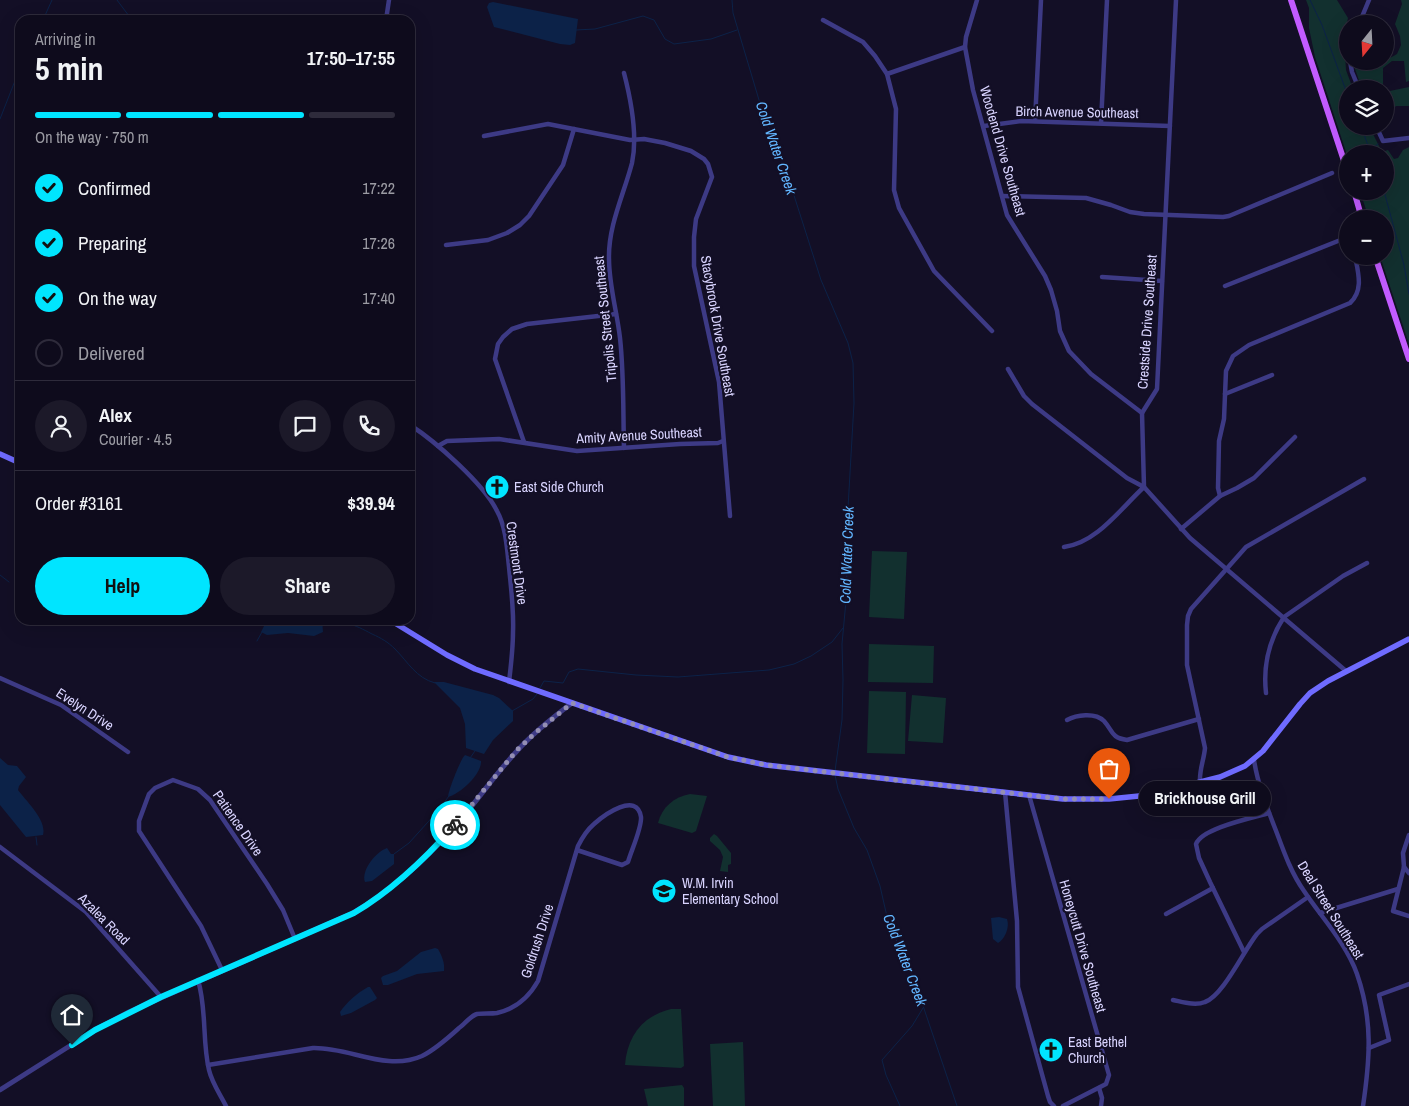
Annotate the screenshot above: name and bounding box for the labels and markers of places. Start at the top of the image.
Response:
church icon: East Side Church [484,474,510,500]
place label: East Side Church [514,478,604,496]
pin [1088,748,1130,799]
callout: Brickhouse Grill [1139,782,1272,816]
place label: W.M. Irvin Elementary School [682,874,778,908]
school or university icon: W.M. Irvin Elementary School [651,878,677,904]
pin [51,994,93,1045]
place label: East Bethel Church [1068,1033,1127,1067]
church icon: East Bethel Church [1038,1037,1064,1063]

